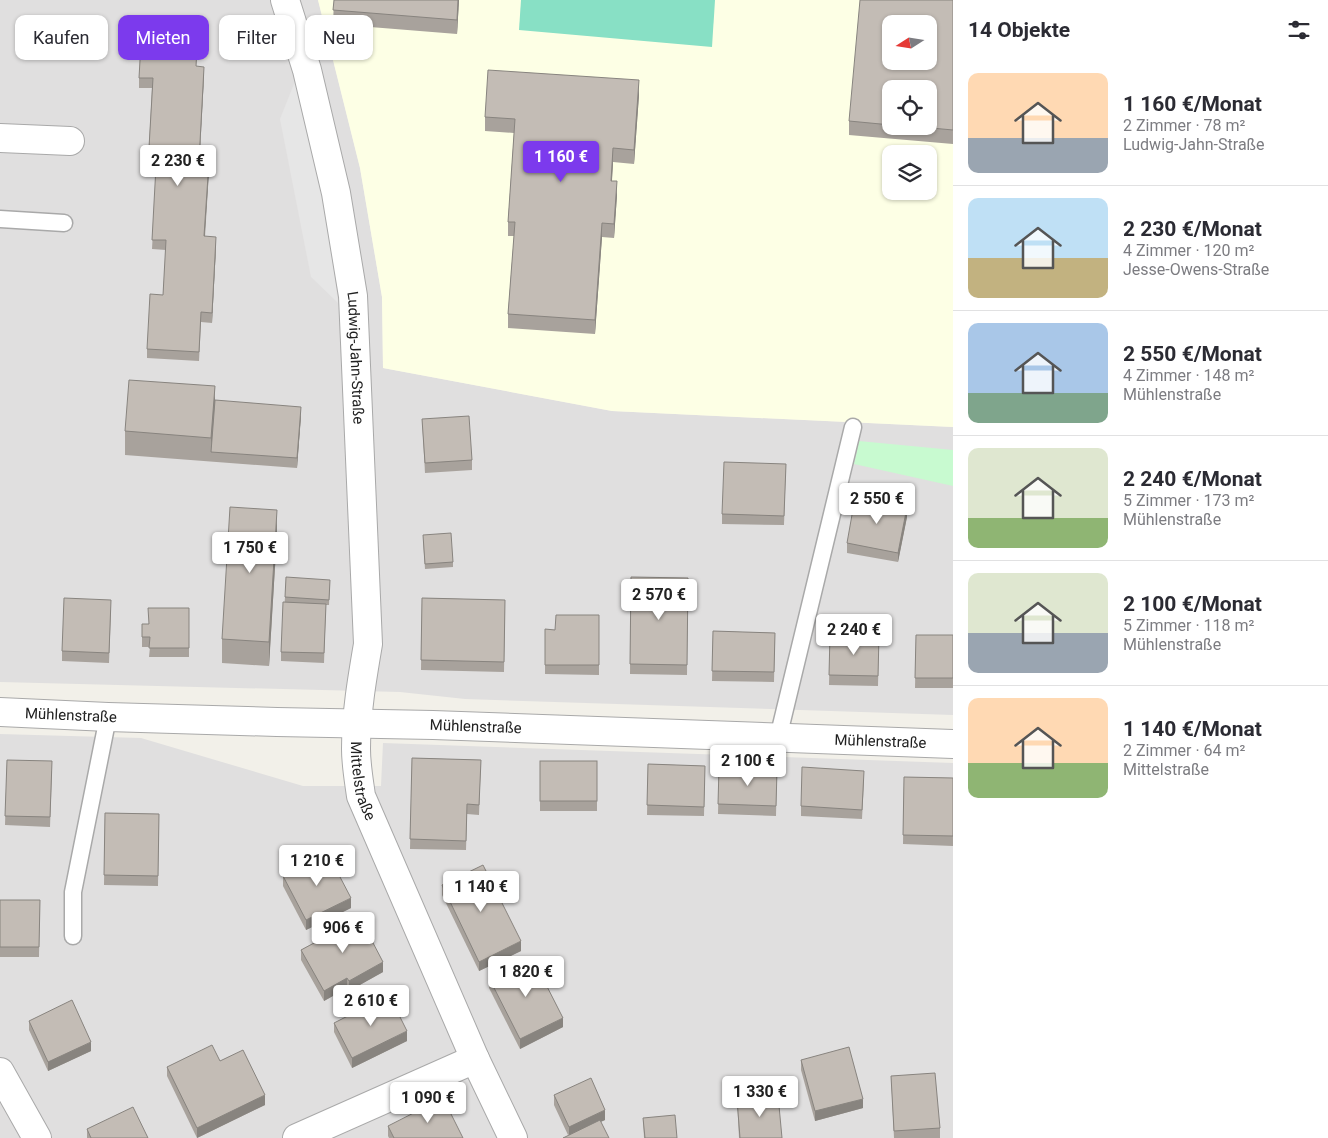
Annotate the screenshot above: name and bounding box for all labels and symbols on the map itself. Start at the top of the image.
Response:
north arrow [882,15,938,70]
pin: 1 160 € [515,140,607,183]
pin: 2 230 € [132,144,224,187]
street label: Ludwig-Jahn-Straße [343,290,368,425]
pin: 2 550 € [831,482,923,525]
pin: 1 750 € [204,532,296,574]
pin: 2 570 € [613,578,705,621]
pin: 2 240 € [808,614,900,656]
street label: Mühlenstraße [25,704,117,726]
street label: Mühlenstraße [429,716,522,737]
street label: Mühlenstraße [834,731,927,752]
street label: Mittelstraße [347,741,380,823]
pin: 2 100 € [702,744,794,787]
pin: 1 210 € [271,844,363,887]
pin: 1 140 € [435,870,527,913]
pin: 906 € [308,912,378,954]
pin: 1 820 € [480,956,572,998]
pin: 2 610 € [325,984,417,1027]
pin: 1 330 € [714,1076,806,1118]
pin: 1 090 € [382,1082,474,1124]

